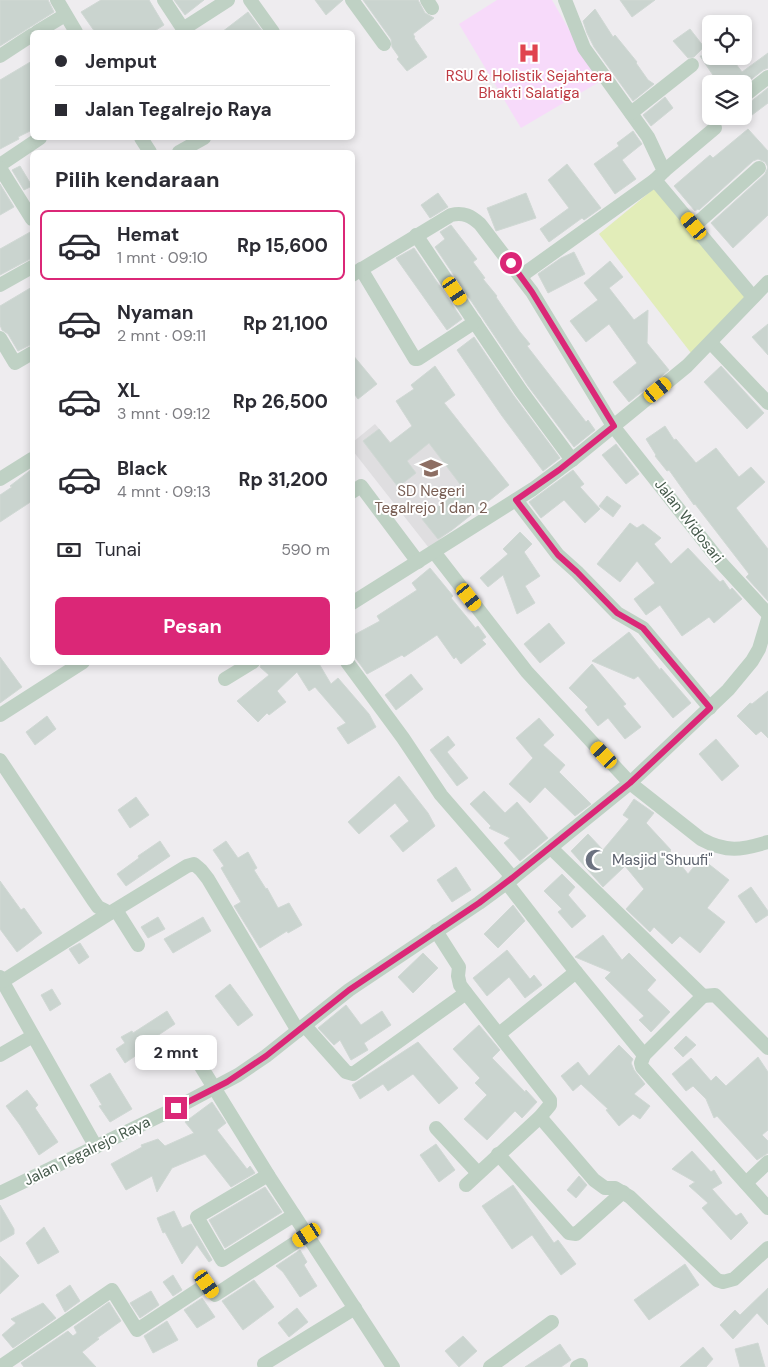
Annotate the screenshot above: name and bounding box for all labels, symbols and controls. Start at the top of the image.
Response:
map controls [702,15,752,125]
button: locate [702,15,752,65]
hospital icon: RSU & Holistik Sejahtera Bhakti Salatiga [516,40,542,66]
text: Jemput [85,49,157,74]
place label: RSU & Holistik Sejahtera Bhakti Salatiga [446,66,612,103]
button: layers [702,75,752,125]
text: Jalan Tegalrejo Raya [85,97,272,122]
text: Pilih kendaraan [55,165,219,194]
car [678,210,709,242]
text: Hemat [117,222,179,247]
icon: car [57,223,102,268]
text: Rp 15,600 [237,233,328,258]
text: 1 mnt · 09:10 [117,247,208,268]
route start [500,252,522,274]
car [440,274,469,308]
text: Nyaman [117,300,193,325]
icon: car [57,301,102,346]
text: Rp 21,100 [243,311,328,336]
text: 2 mnt · 09:11 [117,325,206,346]
car [641,375,674,405]
text: XL [117,378,140,403]
icon: car [57,379,102,424]
text: Rp 26,500 [233,389,328,414]
text: 3 mnt · 09:12 [117,403,211,424]
school or university icon: SD Negeri Tegalrejo 1 dan 2 [418,455,444,481]
text: Black [117,456,168,481]
icon: car [57,457,102,502]
text: Rp 31,200 [239,467,328,492]
street label: Jalan Widosari [650,475,728,567]
text: 4 mnt · 09:13 [117,481,211,502]
place label: SD Negeri Tegalrejo 1 dan 2 [374,481,488,518]
icon: cash [55,536,83,564]
text: Tunai [95,537,141,562]
text: 590 m [281,539,330,560]
car [453,581,484,613]
button: Pesan [55,597,330,655]
car [588,739,619,771]
mosque icon: Masjid "Shuufi" [583,847,609,873]
place label: Masjid "Shuufi" [612,850,713,870]
callout: 2 mnt [135,1036,217,1070]
text: 2 mnt [154,1042,198,1063]
route end [165,1097,187,1119]
street label: Jalan Tegalrejo Raya [21,1112,153,1190]
car [290,1221,323,1249]
car [192,1267,221,1301]

